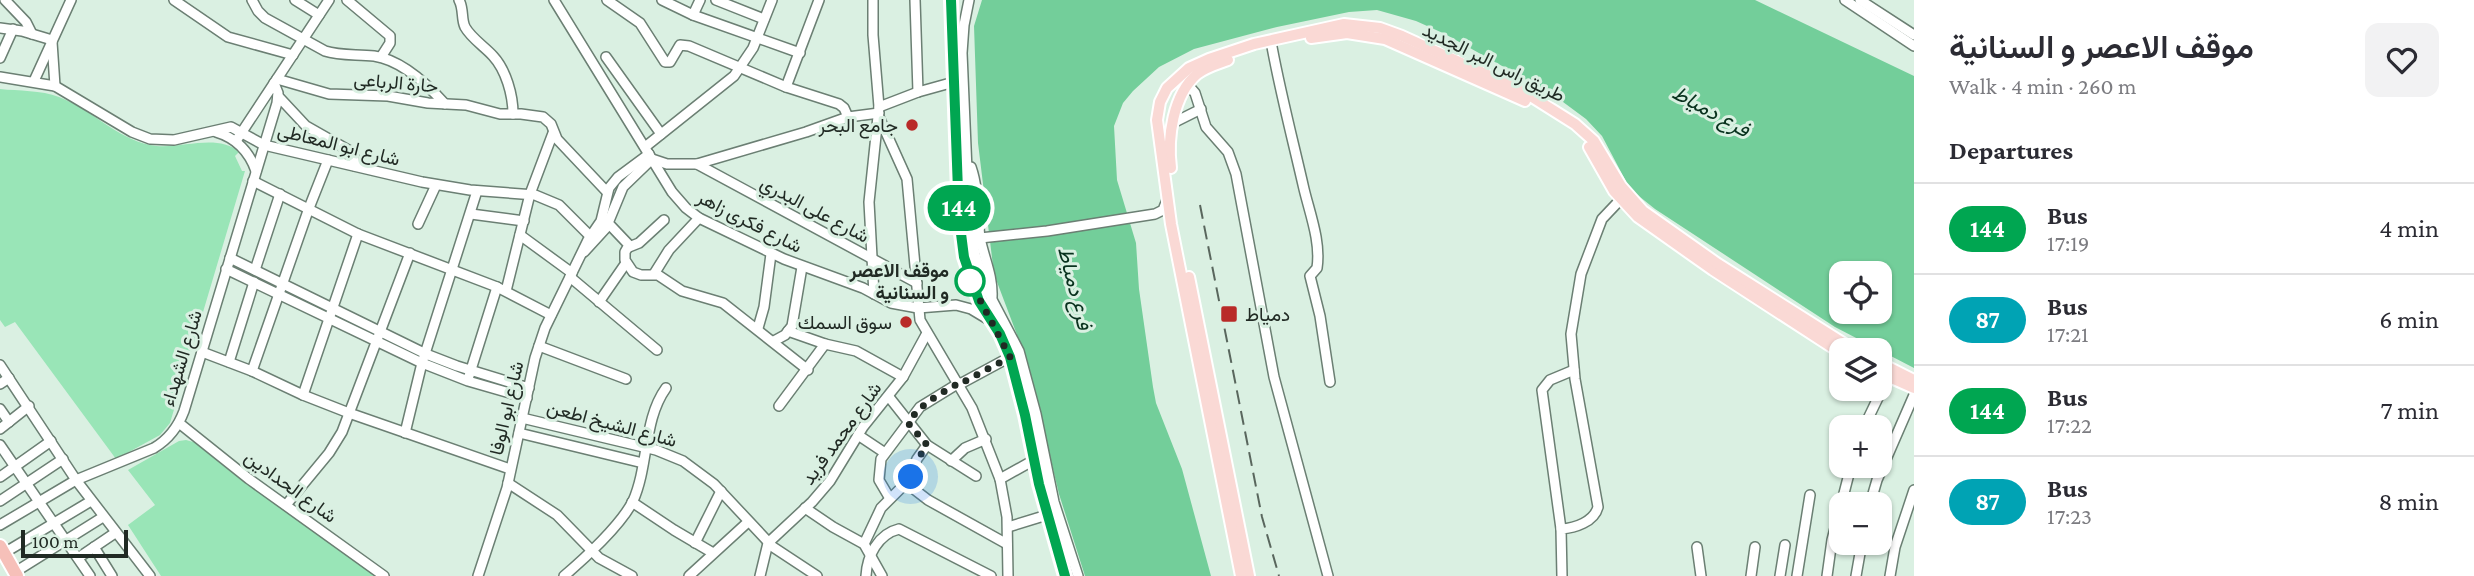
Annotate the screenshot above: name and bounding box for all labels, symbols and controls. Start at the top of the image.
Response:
street label: طريق راس البر الجديد [1419,19,1568,107]
button: heart [2365,23,2439,97]
text: موقف الاعصر و السنانية [1949,28,2254,65]
street label: حارة الرباعى [353,68,439,98]
text: Walk · 4 min · 260 m [1949,73,2136,99]
water label: فرع دمياط [1667,80,1755,145]
place label: جامع البحر [817,115,898,139]
marker: جامع البحر [904,117,920,133]
street label: شارع ابو المعاطى [275,119,402,172]
text: Departures [1949,136,2073,165]
street label: شارع على البدري [754,172,873,251]
line badge: 144 [919,185,999,231]
street label: شارع فكرى زاهر [692,186,806,259]
text: 144 [942,194,976,221]
text: Bus [2047,201,2088,230]
text: 4 min [2379,214,2439,243]
text: 144 [1970,215,2005,242]
text: 17:19 [2047,230,2089,256]
water label: فرع دمياط [1050,244,1097,334]
place label: موقف الاعصر و السنانية [849,260,949,305]
map controls [1829,261,1892,555]
button: locate [1829,261,1892,324]
marker: موقف الاعصر و السنانية [955,266,985,296]
text: Bus [2047,292,2088,321]
marker: دمياط [1219,304,1239,324]
place label: دمياط [1245,304,1290,326]
text: 6 min [2379,305,2439,334]
text: 87 [1975,306,2000,333]
street label: شارع الشهداء [157,308,208,409]
place label: سوق السمك [798,312,892,334]
marker: سوق السمك [898,314,914,330]
text: 17:21 [2047,321,2089,347]
button: layers [1829,338,1892,401]
street label: شارع ابو الوفا [485,359,529,458]
street label: شارع محمد فريد [797,378,887,490]
text: Bus [2047,383,2088,412]
street label: شارع الشيخ اطعن [544,396,679,454]
text: 7 min [2380,396,2439,425]
text: 144 [1970,397,2005,424]
text: 17:22 [2047,412,2092,438]
button: + [1829,415,1892,478]
street label: شارع الحدادين [239,446,341,528]
your location [893,459,928,494]
text: Bus [2047,474,2088,503]
text: 8 min [2378,487,2439,516]
text: 87 [1975,488,2000,515]
button: − [1829,492,1892,555]
text: 17:23 [2047,503,2092,529]
scale bar [21,527,128,559]
text: 100 m [32,531,79,552]

